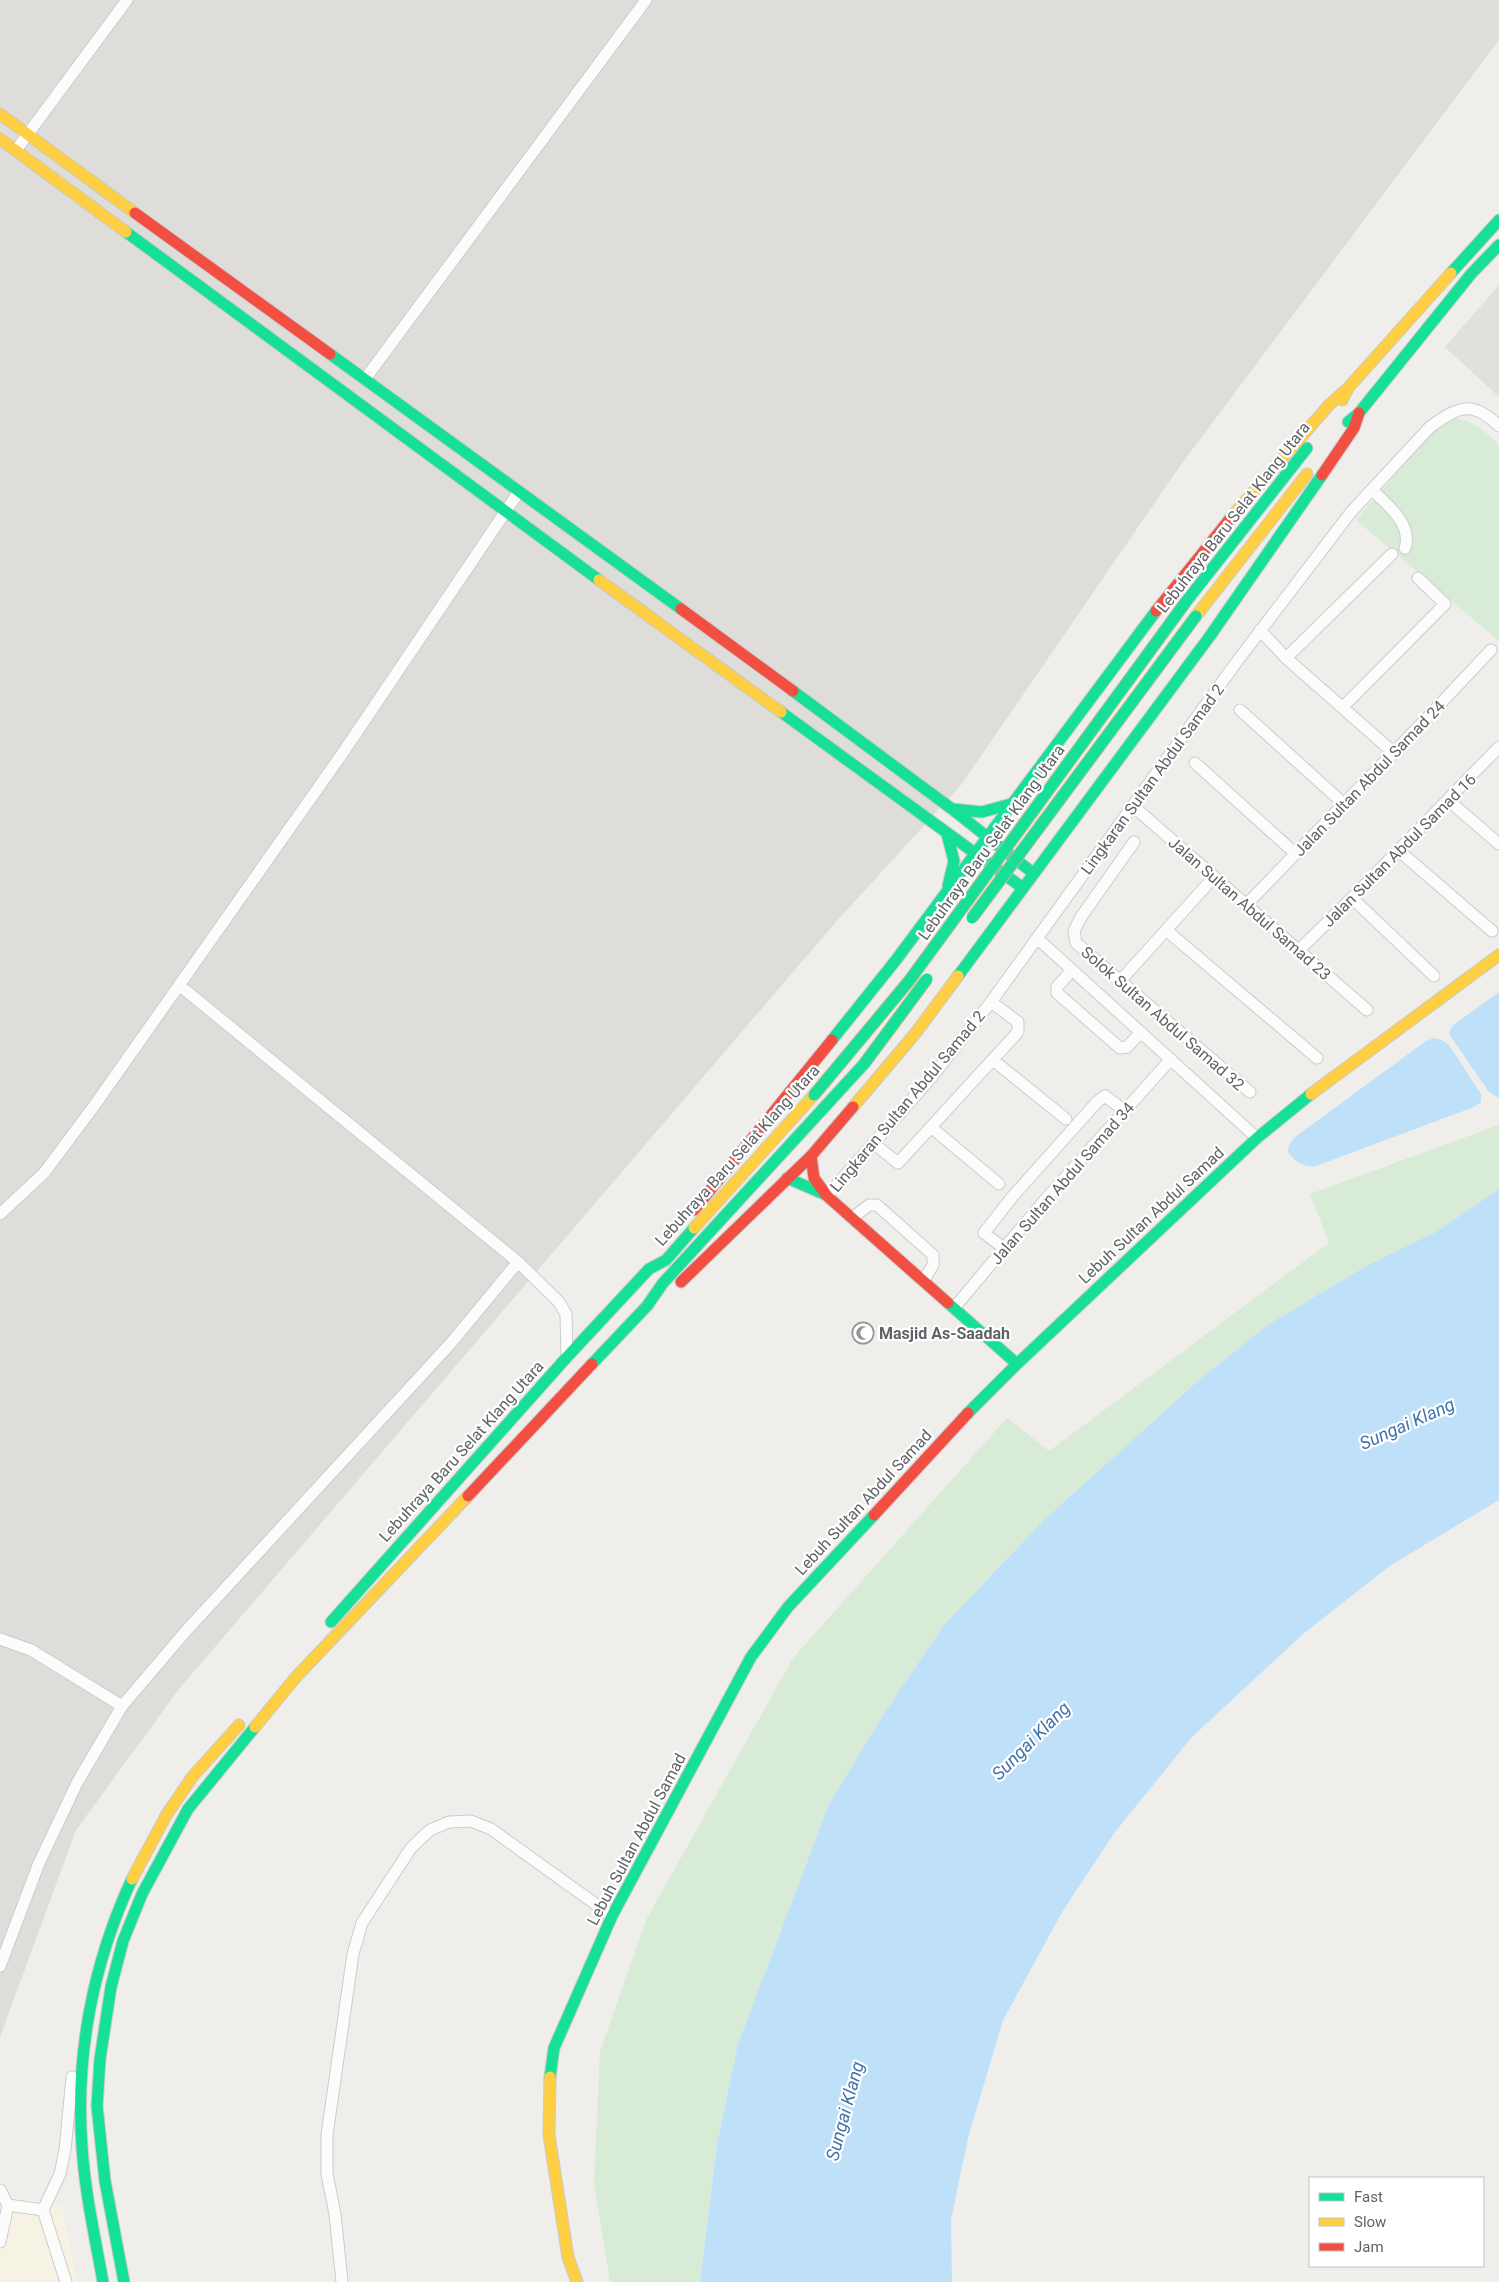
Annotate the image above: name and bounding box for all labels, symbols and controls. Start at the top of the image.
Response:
street label: Lebuhraya Baru Selat Klang Utara [1153,418,1314,616]
street label: Lingkaran Sultan Abdul Samad 2 [1077,680,1228,878]
street label: Jalan Sultan Abdul Samad 24 [1290,697,1449,860]
street label: Lebuhraya Baru Selat Klang Utara [914,741,1069,944]
street label: Jalan Sultan Abdul Samad 16 [1319,770,1480,931]
street label: Jalan Sultan Abdul Samad 23 [1165,833,1335,984]
street label: Solok Sultan Abdul Samad 32 [1077,942,1248,1094]
street label: Lingkaran Sultan Abdul Samad 2 [826,1007,989,1196]
street label: Lebuhraya Baru Selat Klang Utara [651,1061,824,1250]
street label: Jalan Sultan Abdul Samad 34 [987,1098,1138,1268]
street label: Lebuh Sultan Abdul Samad [1075,1143,1228,1288]
mosque icon: Masjid As-Saadah [851,1321,875,1345]
place label: Masjid As-Saadah [879,1324,1010,1343]
street label: Lebuhraya Baru Selat Klang Utara [375,1357,548,1546]
water label: Sungai Klang [1356,1393,1458,1454]
street label: Lebuh Sultan Abdul Samad [791,1426,936,1579]
water label: Sungai Klang [987,1697,1074,1784]
street label: Lebuh Sultan Abdul Samad [583,1750,690,1928]
water label: Sungai Klang [821,2059,868,2163]
legend [1309,2177,1484,2267]
text: Fast [1354,2188,1383,2206]
text: Slow [1354,2213,1386,2231]
text: Jam [1354,2238,1384,2256]

